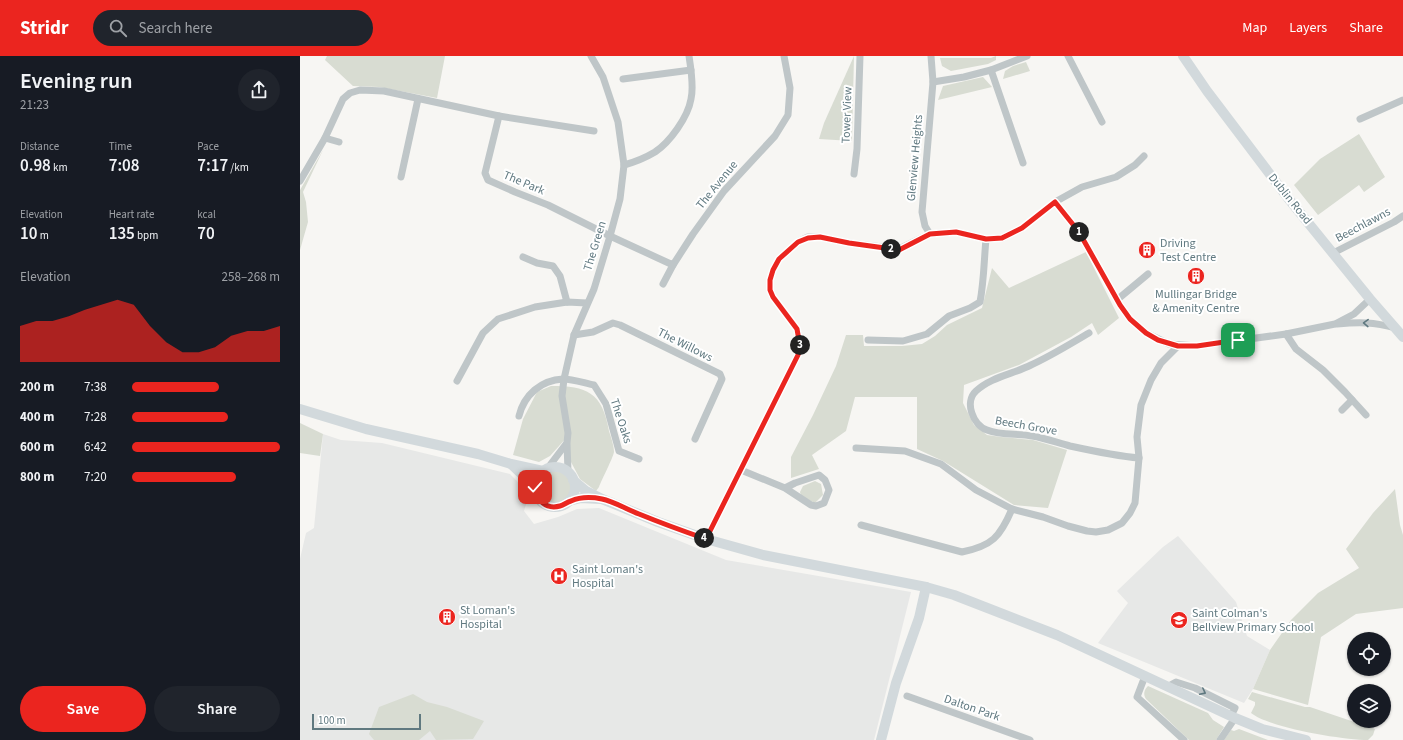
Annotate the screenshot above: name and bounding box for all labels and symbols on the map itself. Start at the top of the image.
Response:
street label: Tower View [838,86,857,144]
street label: Glenview Heights [903,114,927,202]
street label: The Avenue [692,157,742,213]
street label: The Park [501,167,548,199]
street label: Dublin Road [1264,170,1316,228]
street label: Beechlawns [1332,203,1394,247]
street label: The Green [579,219,611,273]
pin: 1 [1069,222,1089,242]
place label: Driving Test Centre [1160,235,1216,266]
pin: 2 [881,239,901,259]
building icon: Driving Test Centre [1137,240,1157,260]
building icon: Mullingar Bridge & Amenity Centre [1186,266,1206,286]
place label: Mullingar Bridge & Amenity Centre [1152,286,1240,317]
one-way arrow [1363,318,1369,327]
pin [1221,323,1255,357]
street label: The Willows [654,324,716,366]
pin: 3 [790,335,810,355]
street label: The Oaks [606,396,636,446]
street label: Beech Grove [994,412,1058,440]
pin [518,470,552,504]
pin: 4 [694,528,714,548]
place label: Saint Loman's Hospital [572,561,643,592]
hospital icon: Saint Loman's Hospital [549,566,569,586]
place label: St Loman's Hospital [460,602,515,633]
place label: Saint Colman's Bellview Primary School [1192,605,1314,636]
building icon: St Loman's Hospital [437,607,457,627]
school or university icon: Saint Colman's Bellview Primary School [1169,610,1189,630]
one-way arrow [1199,687,1206,695]
street label: Dalton Park [942,690,1002,726]
scale bar [312,712,421,731]

